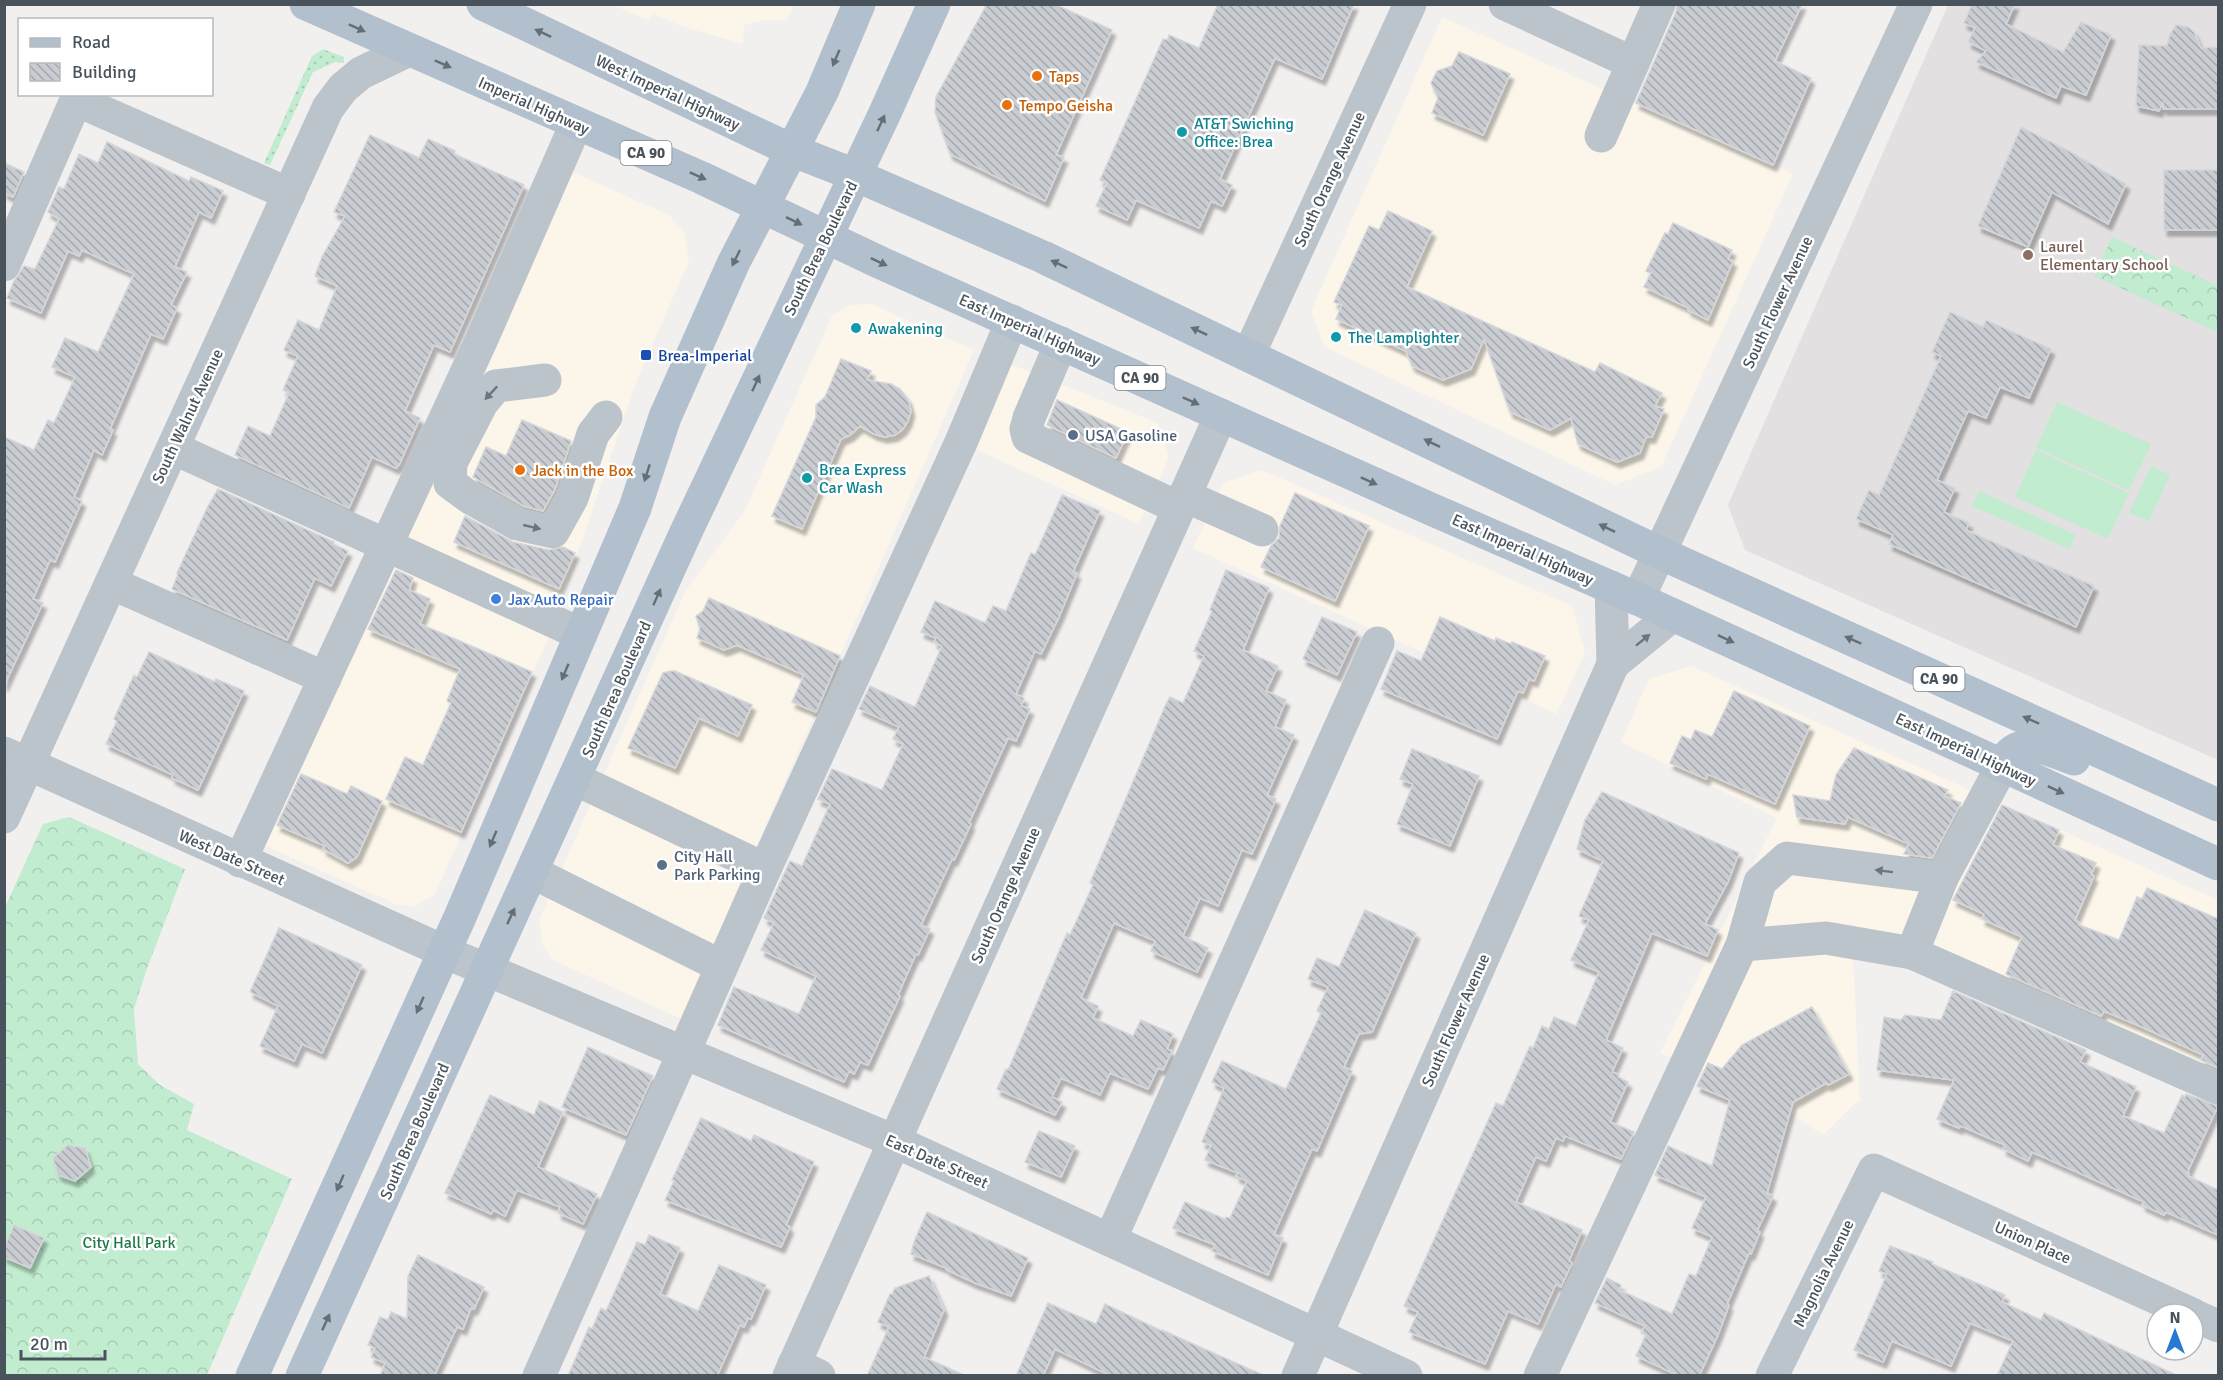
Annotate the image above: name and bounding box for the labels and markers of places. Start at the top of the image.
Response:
place label: Taps [1049,67,1079,87]
marker: Taps [1030,69,1044,83]
place label: Tempo Geisha [1019,96,1113,116]
marker: Tempo Geisha [1000,98,1014,112]
place label: AT&T Swiching Office: Brea [1194,114,1294,152]
marker: AT&T Swiching Office: Brea [1175,125,1189,139]
place label: Laurel Elementary School [2040,237,2169,275]
marker: Laurel Elementary School [2021,248,2035,262]
place label: Awakening [868,319,943,339]
marker: Awakening [849,321,863,335]
place label: The Lamplighter [1348,328,1459,348]
marker: The Lamplighter [1329,330,1343,344]
place label: Brea-Imperial [658,346,752,366]
marker: Brea-Imperial [639,348,653,362]
place label: USA Gasoline [1085,426,1177,446]
marker: USA Gasoline [1066,428,1080,442]
place label: Brea Express Car Wash [819,460,906,498]
place label: Jack in the Box [532,461,634,481]
marker: Jack in the Box [513,463,527,477]
marker: Brea Express Car Wash [800,471,814,485]
place label: Jax Auto Repair [508,590,614,610]
marker: Jax Auto Repair [489,592,503,606]
place label: City Hall Park Parking [674,847,760,885]
marker: City Hall Park Parking [655,858,669,872]

